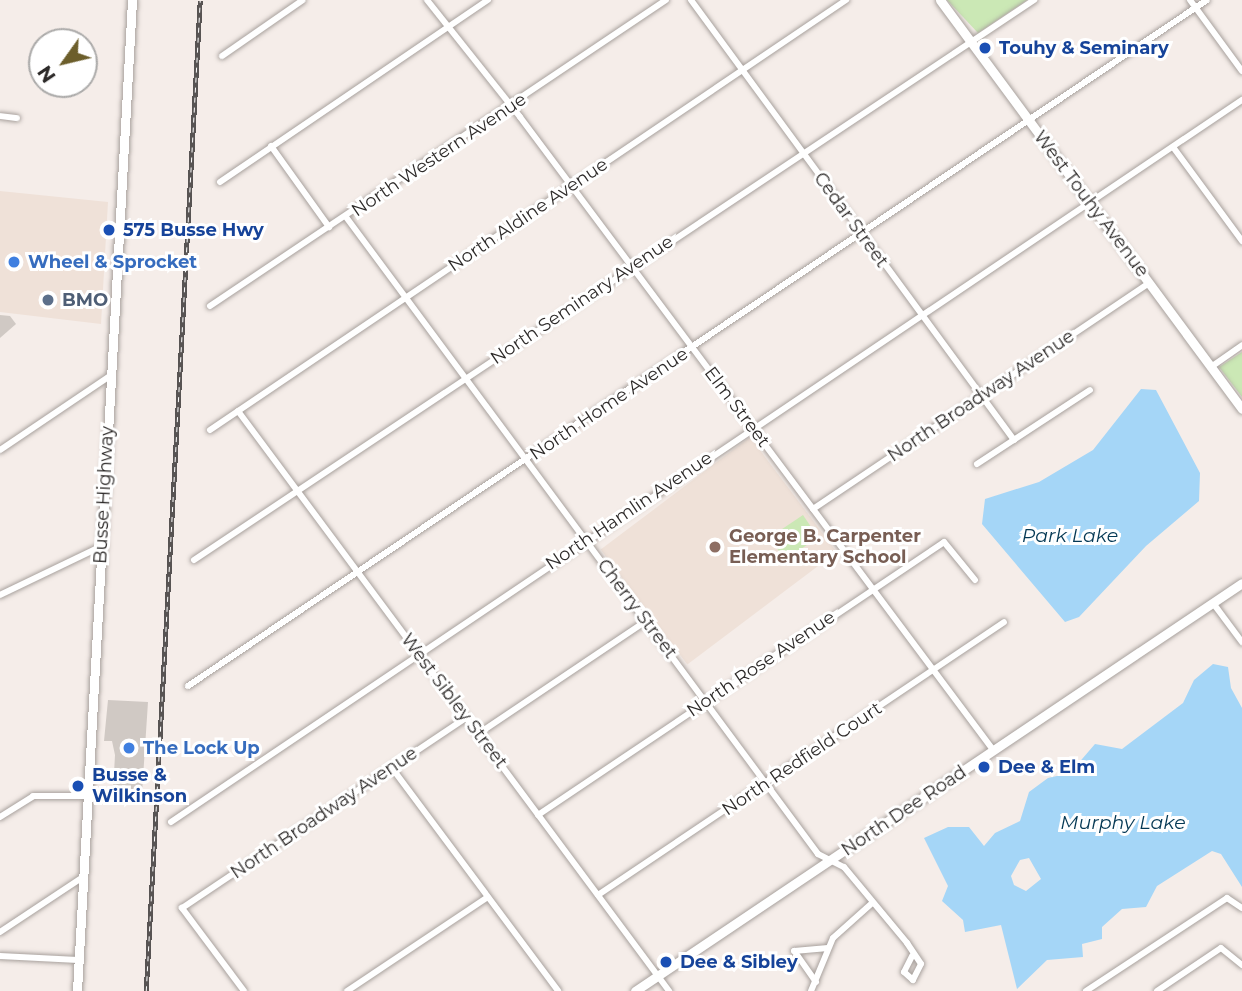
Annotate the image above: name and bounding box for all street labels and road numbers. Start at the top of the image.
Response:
street label: North Western Avenue [348,88,530,222]
street label: West Touhy Avenue [1029,127,1153,281]
street label: North Aldine Avenue [444,153,612,277]
street label: Cedar Street [809,168,893,272]
street label: North Seminary Avenue [487,231,677,369]
street label: North Broadway Avenue [884,325,1078,467]
street label: North Home Avenue [526,343,692,465]
street label: Elm Street [700,363,774,451]
street label: Busse Highway [90,425,118,565]
street label: North Hamlin Avenue [542,447,716,575]
street label: Cherry Street [593,555,681,663]
street label: North Rose Avenue [683,606,839,722]
street label: West Sibley Street [396,629,512,773]
street label: North Redfield Court [718,698,886,820]
street label: North Broadway Avenue [227,742,421,884]
street label: North Dee Road [837,761,971,861]

